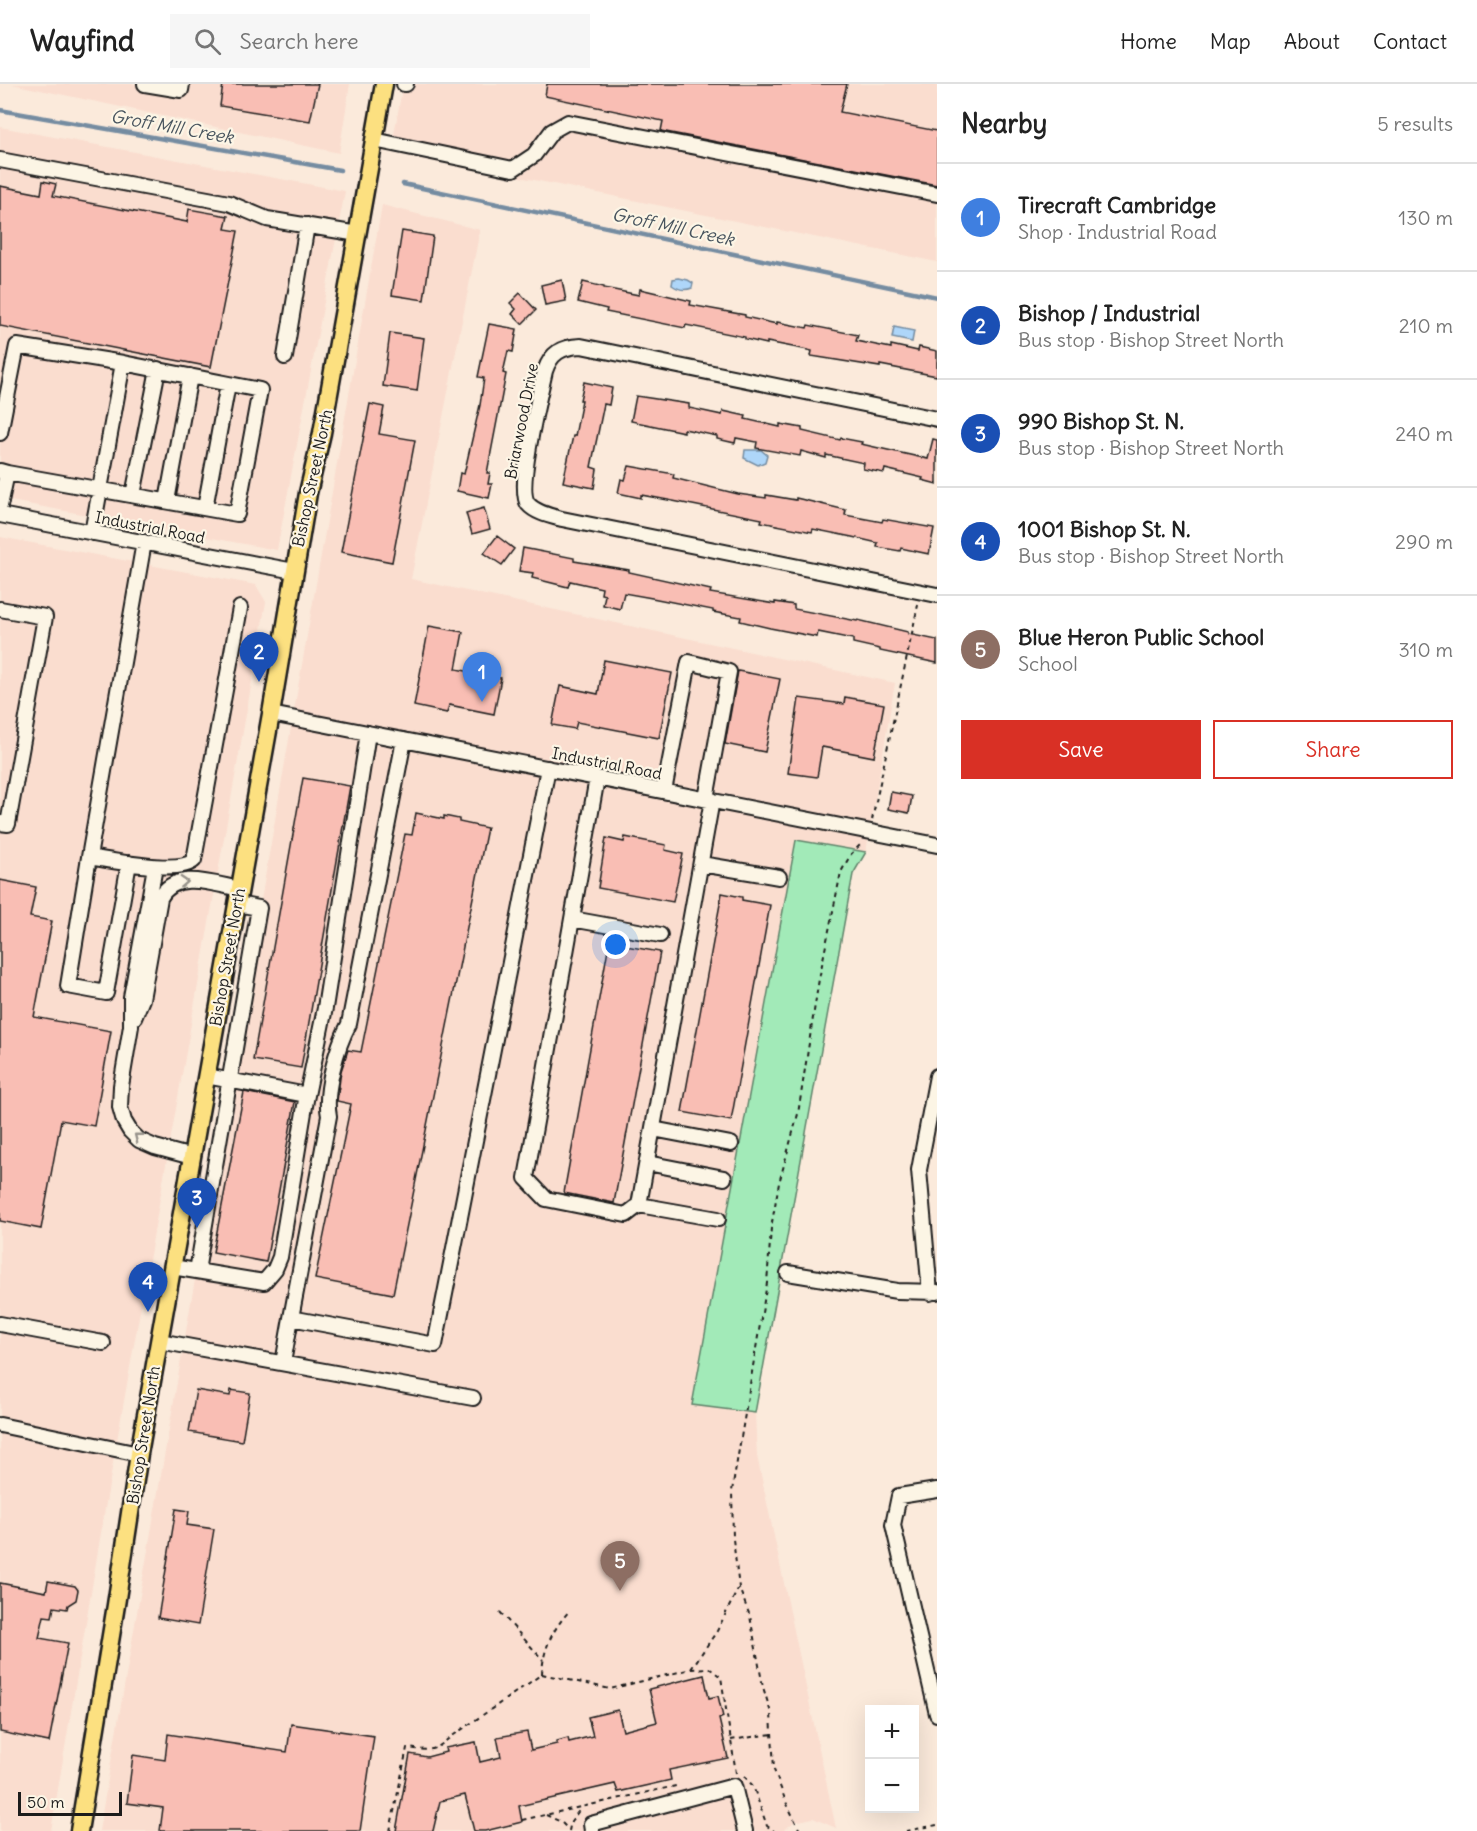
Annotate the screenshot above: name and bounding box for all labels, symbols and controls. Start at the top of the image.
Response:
search box [170,14,590,68]
text: Wayfind [30,23,134,59]
icon: search [191,25,224,58]
text: Search here [239,27,359,55]
text: Home [1120,28,1177,55]
text: Map [1210,28,1251,55]
text: About [1284,28,1340,55]
text: Contact [1373,28,1447,55]
water label: Groff Mill Creek [109,104,237,149]
text: Nearby [961,107,1047,140]
text: 5 results [1377,111,1453,136]
text: Tirecraft Cambridge [1018,191,1216,219]
water label: Groff Mill Creek [610,202,738,251]
text: 1 [977,205,984,230]
text: 130 m [1398,205,1453,230]
text: Shop · Industrial Road [1018,219,1217,244]
text: Bishop / Industrial [1018,299,1200,327]
text: 2 [975,313,986,338]
text: 210 m [1399,313,1453,338]
text: Bus stop · Bishop Street North [1018,327,1284,352]
street label: Briarwood Drive [500,361,542,481]
street label: Bishop Street North [288,407,336,549]
text: 990 Bishop St. N. [1018,407,1184,435]
text: 3 [975,421,986,446]
text: 240 m [1395,421,1453,446]
text: Bus stop · Bishop Street North [1018,435,1284,460]
street label: Industrial Road [93,507,207,547]
text: 1001 Bishop St. N. [1018,515,1191,543]
text: 4 [975,529,986,554]
text: 290 m [1395,529,1453,554]
text: Bus stop · Bishop Street North [1018,543,1284,568]
text: Blue Heron Public School [1018,623,1264,651]
pin: 2 [240,632,278,682]
text: 5 [975,637,986,662]
text: 310 m [1398,637,1453,662]
text: School [1018,651,1078,676]
pin: 1 [462,652,502,702]
button: Save [961,720,1201,779]
button: Share [1213,720,1453,779]
street label: Industrial Road [550,743,664,783]
one-way arrow [179,875,188,888]
street label: Bishop Street North [205,886,249,1028]
your location [601,930,630,959]
one-way arrow [133,1133,144,1144]
pin: 3 [178,1178,216,1228]
pin: 4 [128,1262,168,1312]
street label: Bishop Street North [122,1364,164,1506]
pin: 5 [600,1542,640,1591]
map controls [865,1705,919,1813]
button: + [865,1705,919,1759]
button: − [865,1759,919,1813]
scale bar [18,1789,122,1816]
text: 50 m [27,1792,65,1812]

